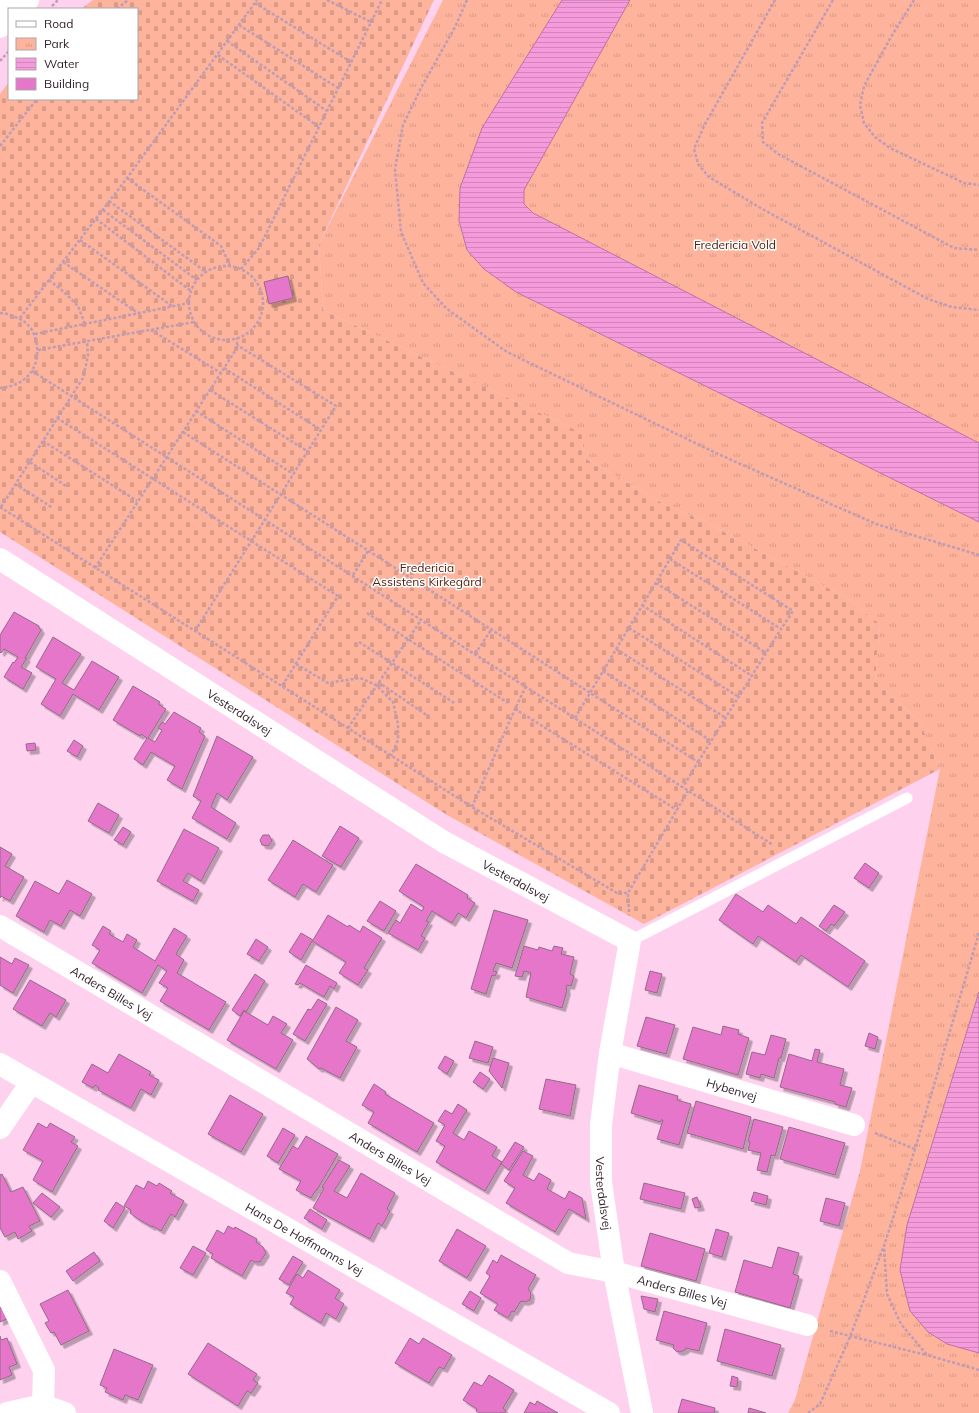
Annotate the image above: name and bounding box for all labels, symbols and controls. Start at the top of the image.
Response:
legend [8,8,138,100]
text: Road [44,16,73,31]
text: Park [44,36,70,51]
text: Water [44,56,80,71]
text: Building [44,76,89,91]
park label: Fredericia Vold [694,237,776,252]
park label: Fredericia Assistens Kirkegård [372,560,482,589]
street label: Vesterdalsvej [204,685,275,738]
street label: Vesterdalsvej [480,856,552,904]
street label: Anders Billes Vej [68,962,155,1022]
street label: Hybenvej [705,1074,759,1104]
street label: Anders Billes Vej [347,1128,434,1188]
street label: Vesterdalsvej [593,1157,615,1231]
street label: Hans De Hoffmanns Vej [243,1199,366,1278]
street label: Anders Billes Vej [636,1271,729,1310]

